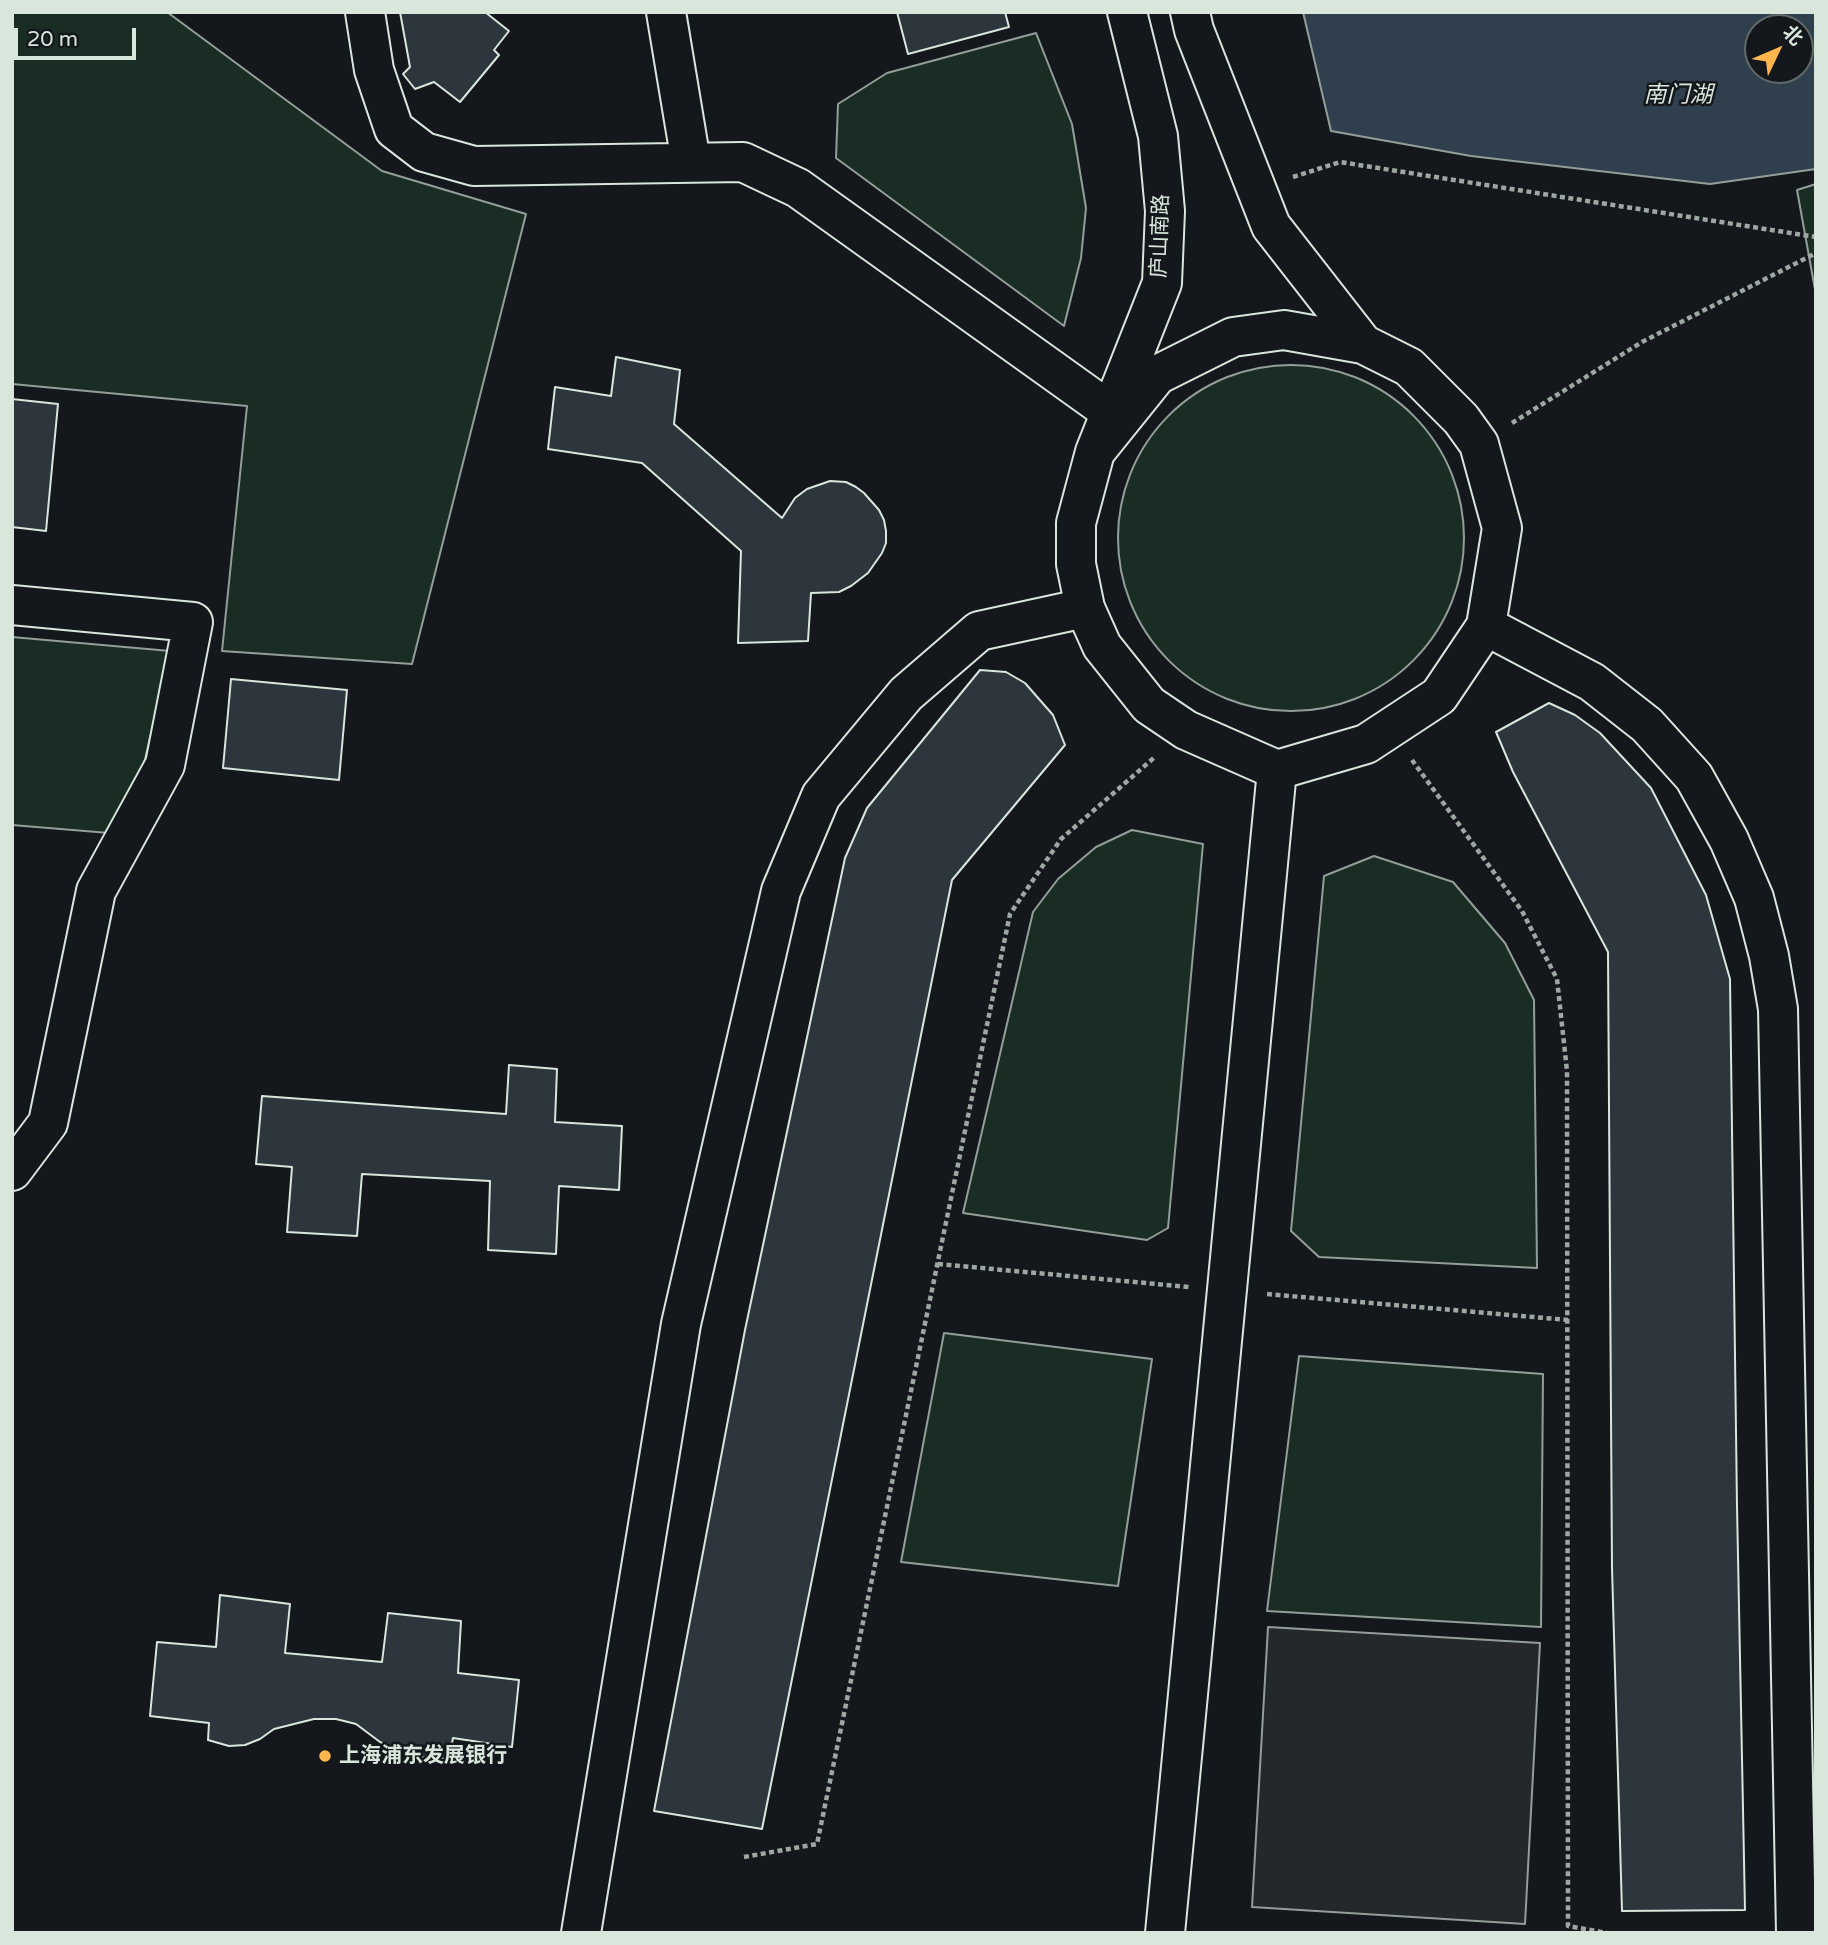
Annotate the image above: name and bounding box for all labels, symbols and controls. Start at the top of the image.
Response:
scale bar [18,14,140,58]
north arrow [1744,14,1814,84]
text: 北 [1778,21,1807,50]
text: 20 m [27,27,78,52]
water label: 南门湖 [1644,82,1712,110]
street label: 庐山南路 [1147,194,1175,278]
place label: 上海浦东发展银行 [339,1743,507,1769]
marker: 上海浦东发展银行 [317,1748,333,1764]

